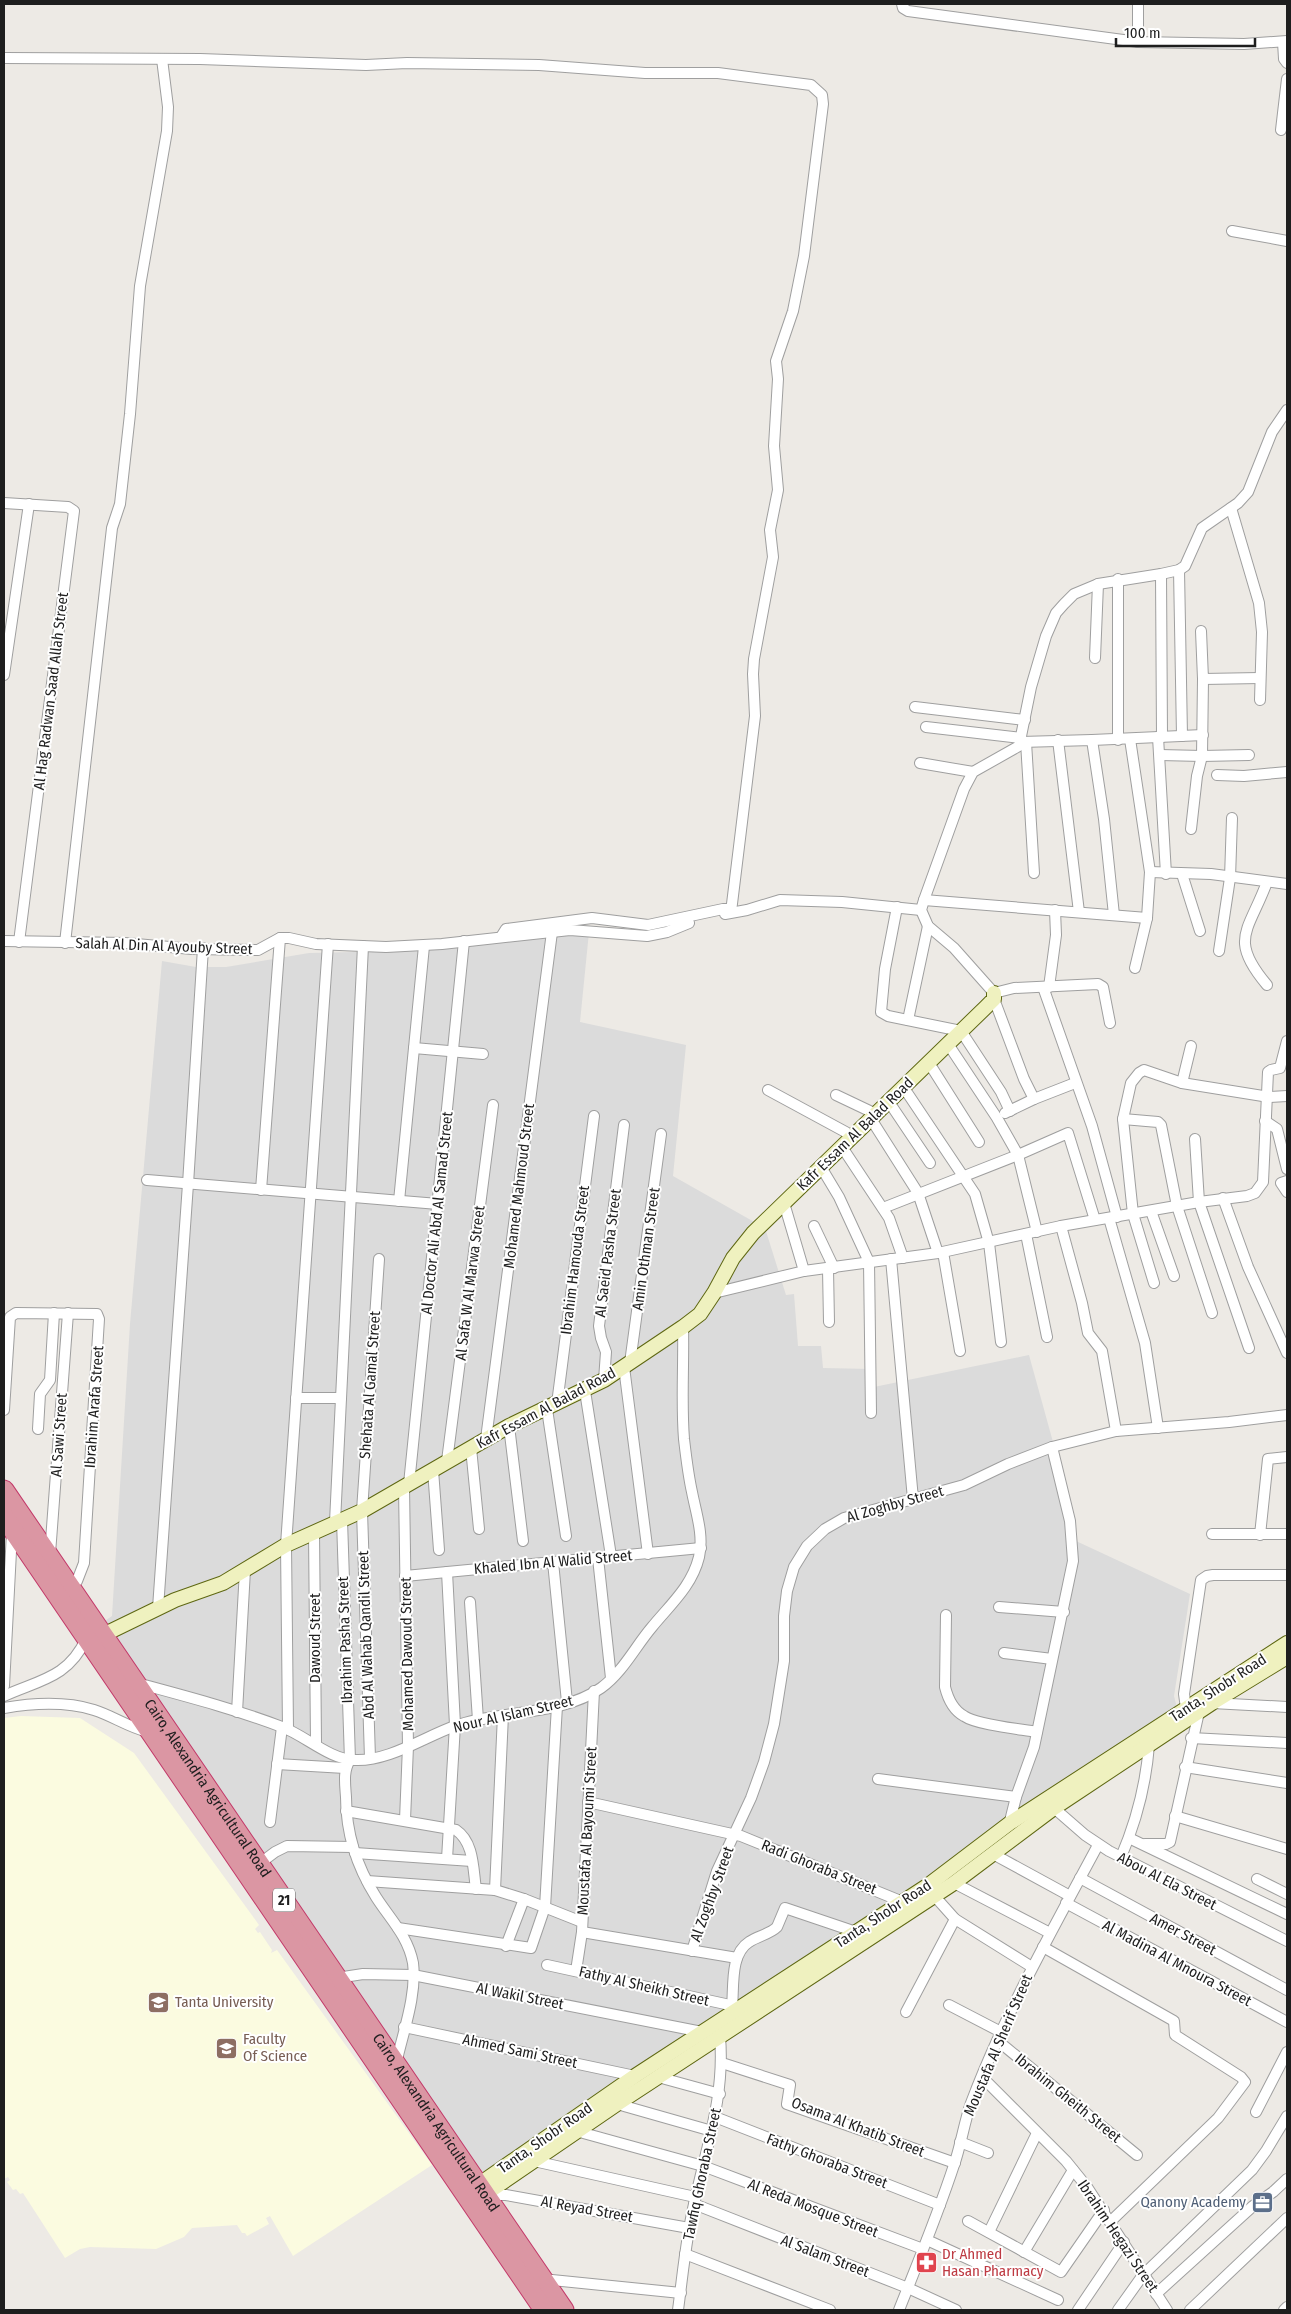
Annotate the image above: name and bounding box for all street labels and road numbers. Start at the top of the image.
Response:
street label: Al Hag Radwan Saad Allah Street [30,591,72,791]
street label: Salah Al Din Al Ayouby Street [75,934,253,958]
street label: Kafr Essam Al Balad Road [793,1074,917,1194]
street label: Mohamed Mahmoud Street [500,1102,538,1269]
street label: Al Doctor Ali Abd Al Samad Street [417,1111,457,1315]
street label: Ibrahim Hamouda Street [557,1184,593,1336]
street label: Amin Othman Street [628,1186,664,1312]
street label: Al Saeid Pasha Street [591,1188,625,1318]
street label: Al Safa W Al Marwa Street [452,1204,488,1362]
street label: Shehata Al Gamal Street [356,1310,384,1460]
street label: Ibrahim Arafa Street [81,1345,107,1469]
street label: Kafr Essam Al Balad Road [473,1364,619,1452]
street label: Al Sawi Street [47,1392,71,1478]
street label: Al Zoghby Street [844,1482,946,1526]
street label: Khaled Ibn Al Walid Street [473,1546,633,1578]
street label: Abd Al Wahab Qandil Street [354,1550,378,1719]
street label: Ibrahim Pasha Street [334,1576,356,1704]
street label: Mohamed Dawoud Street [397,1577,417,1731]
street label: Dawoud Street [306,1593,324,1683]
street label: Tanta, Shobr Road [1166,1650,1270,1726]
street label: Nour Al Islam Street [451,1691,575,1737]
street label: Cairo, Alexandria Agricultural Road [140,1695,275,1881]
street label: Moustafa Al Bayoumi Street [574,1746,600,1916]
street label: Radi Ghoraba Street [759,1836,879,1898]
street label: Al Zoghby Street [686,1844,738,1944]
street label: Abou Al Ela Street [1114,1848,1220,1914]
street label: Tanta, Shobr Road [831,1876,935,1952]
road number: 21 [273,1888,295,1912]
street label: Amer Street [1147,1909,1219,1959]
street label: Al Madina Al Mnoura Street [1099,1916,1255,2010]
street label: Fathy Al Sheikh Street [577,1962,711,2010]
street label: Moustafa Al Sherif Street [960,1971,1036,2119]
street label: Al Wakil Street [475,1979,565,2013]
street label: Cairo, Alexandria Agricultural Road [369,2030,503,2215]
street label: Ahmed Sami Street [461,2030,579,2072]
street label: Ibrahim Gheith Street [1011,2050,1125,2146]
street label: Osama Al Khatib Street [789,2093,927,2161]
street label: Tanta, Shobr Road [494,2099,596,2177]
street label: Tawfiq Ghoraba Street [679,2106,725,2242]
street label: Fathy Ghoraba Street [764,2130,890,2192]
street label: Al Reda Mosque Street [745,2175,881,2241]
street label: Ibrahim Hegazi Street [1074,2176,1162,2296]
street label: Al Reyad Street [540,2192,634,2226]
street label: Al Salam Street [778,2231,872,2281]

